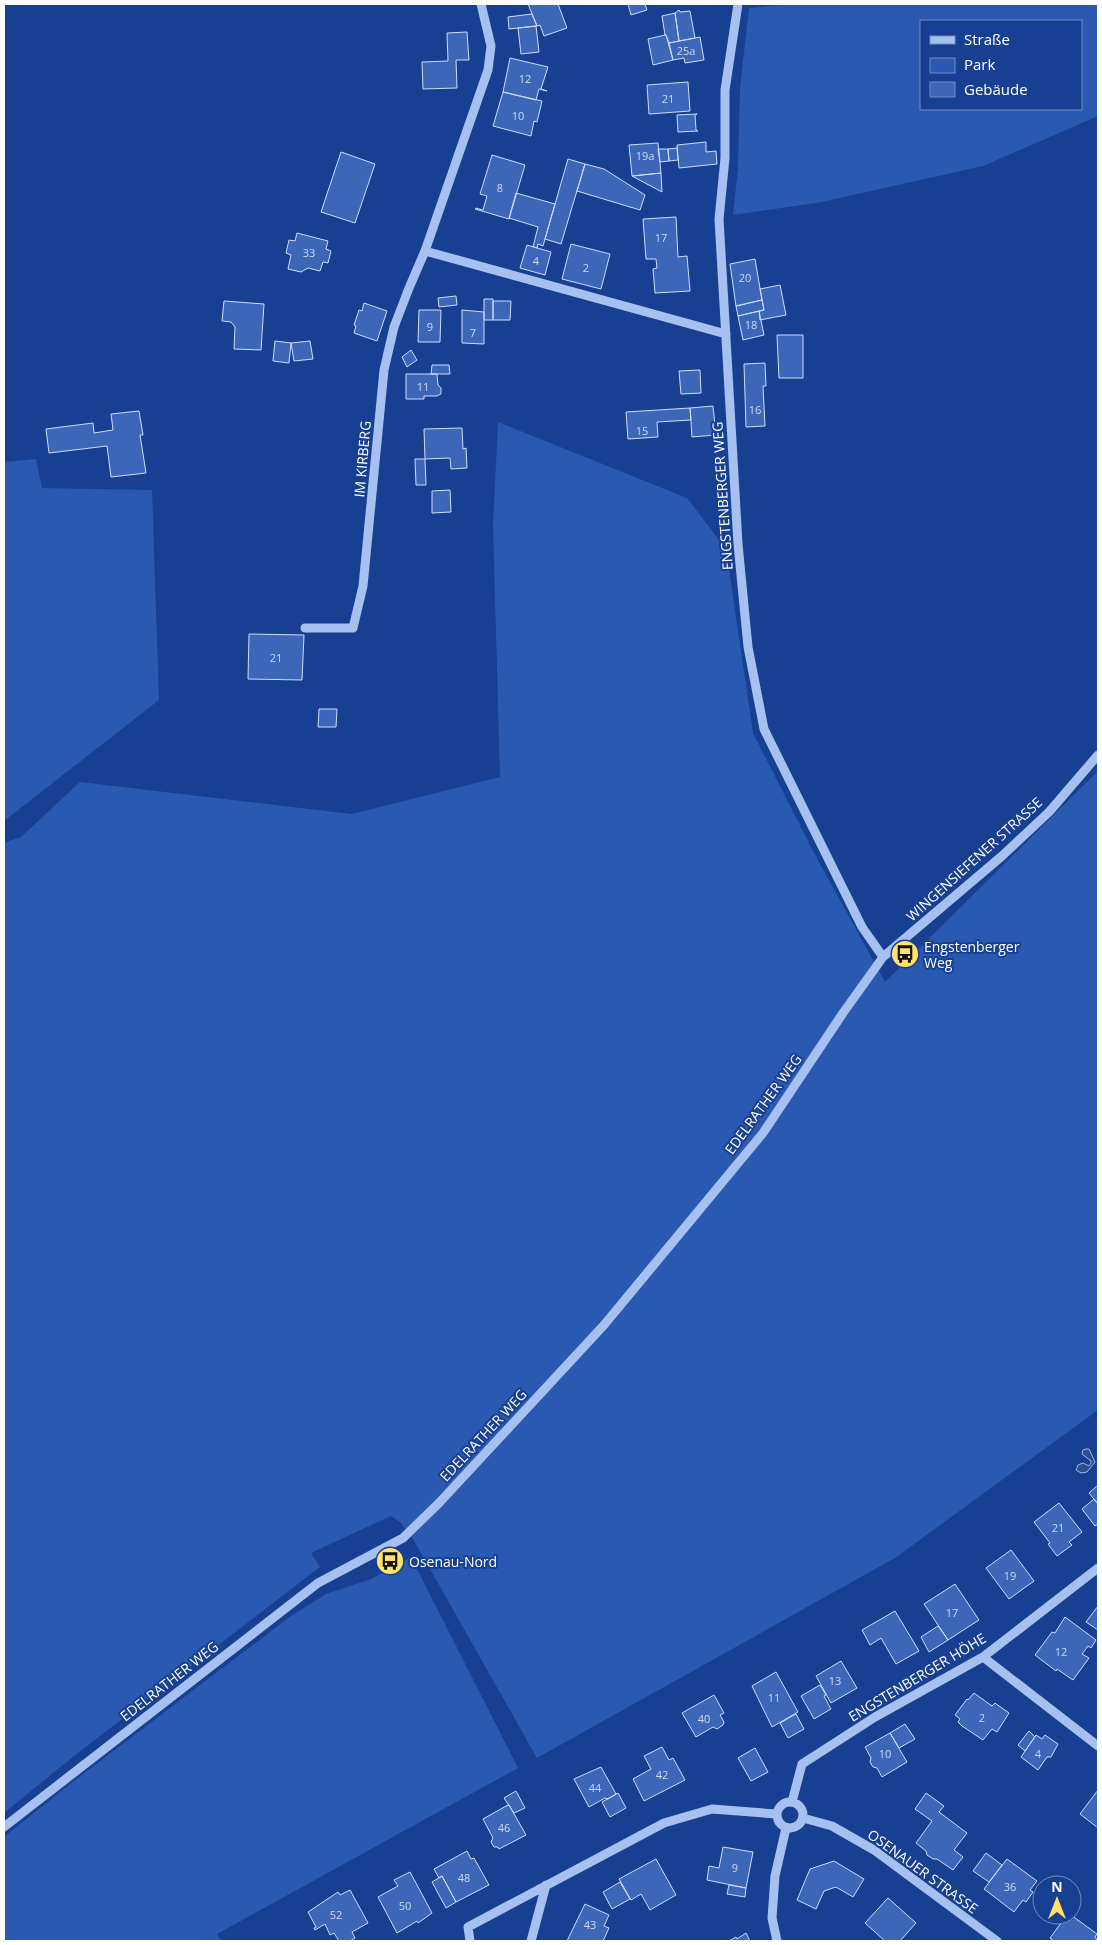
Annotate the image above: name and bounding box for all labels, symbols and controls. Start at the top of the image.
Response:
legend [920,20,1082,110]
text: Straße [964,29,1010,49]
house number: 25a [677,43,695,58]
text: Park [964,54,995,74]
house number: 12 [519,71,531,86]
text: Gebäude [964,79,1028,99]
house number: 21 [662,91,674,106]
house number: 10 [512,108,524,123]
house number: 19a [636,148,654,163]
house number: 8 [497,180,503,195]
house number: 17 [655,230,667,245]
house number: 33 [303,245,315,260]
house number: 4 [533,253,540,268]
house number: 2 [583,260,589,275]
house number: 20 [739,270,751,285]
house number: 18 [745,317,757,332]
house number: 9 [427,319,433,334]
house number: 7 [470,325,476,340]
house number: 11 [417,379,429,394]
house number: 16 [749,402,761,417]
street label: IM KIRBERG [349,420,375,498]
street label: ENGSTENBERGER WEG [707,421,737,571]
house number: 15 [636,423,648,438]
house number: 21 [270,650,282,665]
street label: WINGENSIEFENER STRASSE [902,793,1046,925]
place label: Engstenberger Weg [924,937,1020,972]
bus stop icon: Engstenberger Weg [890,939,920,969]
street label: EDELRATHER WEG [720,1050,806,1158]
street label: EDELRATHER WEG [435,1385,531,1485]
house number: 21 [1052,1520,1064,1535]
bus stop icon: Osenau-Nord [375,1546,405,1576]
place label: Osenau-Nord [409,1552,497,1571]
house number: 19 [1004,1568,1016,1583]
house number: 17 [946,1605,958,1620]
street label: ENGSTENBERGER HÖHE [845,1628,989,1726]
street label: EDELRATHER WEG [116,1637,222,1725]
house number: 12 [1055,1644,1067,1659]
house number: 13 [829,1673,841,1688]
house number: 11 [768,1690,780,1705]
house number: 2 [979,1710,985,1725]
house number: 40 [698,1711,710,1726]
house number: 10 [879,1746,891,1761]
house number: 4 [1035,1746,1042,1761]
house number: 42 [656,1767,668,1782]
house number: 44 [589,1780,602,1795]
house number: 46 [498,1820,510,1835]
street label: OSENAUER STRASSE [864,1825,982,1917]
house number: 9 [732,1860,738,1875]
house number: 48 [458,1870,470,1885]
north arrow [1032,1875,1082,1925]
text: N [1051,1877,1063,1896]
house number: 36 [1004,1879,1016,1894]
house number: 50 [399,1898,411,1913]
house number: 52 [330,1907,342,1922]
house number: 43 [584,1917,596,1932]

